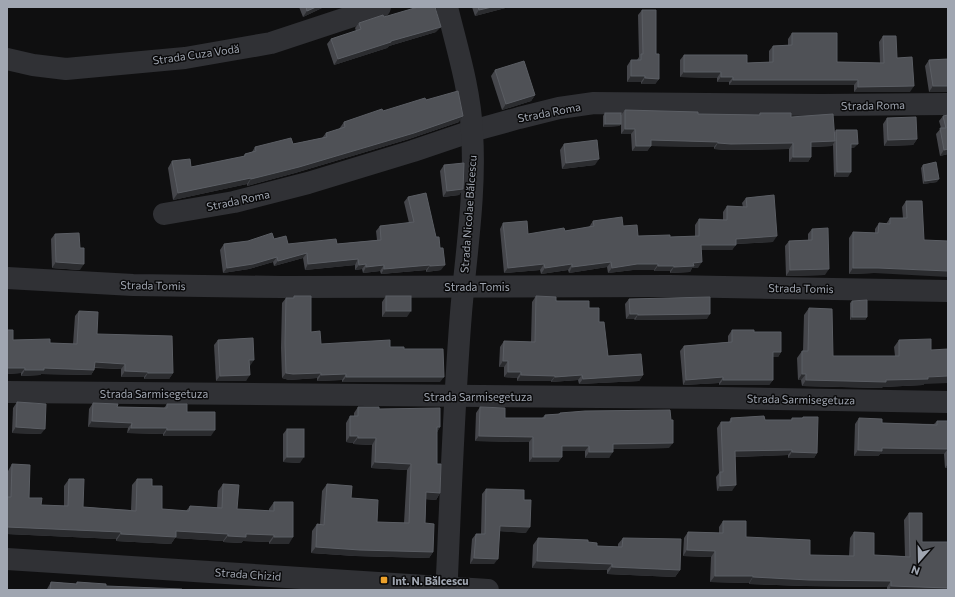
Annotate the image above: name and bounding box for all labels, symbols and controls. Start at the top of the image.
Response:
street label: Strada Cuza Vodă [152,41,240,67]
street label: Strada Roma [841,98,905,112]
street label: Strada Roma [516,100,582,124]
street label: Strada Nicolae Bălcescu [457,155,479,273]
street label: Strada Roma [205,187,271,213]
street label: Strada Tomis [120,278,186,292]
street label: Strada Tomis [444,280,510,293]
street label: Strada Tomis [768,281,834,295]
street label: Strada Sarmisegetuza [100,387,208,400]
street label: Strada Sarmisegetuza [424,390,532,403]
street label: Strada Sarmisegetuza [747,392,855,406]
north arrow [899,541,939,581]
text: N [909,563,922,578]
street label: Strada Chizid [214,565,282,583]
place label: Int. N. Bălcescu [392,574,469,587]
marker: Int. N. Bălcescu [379,575,389,585]

